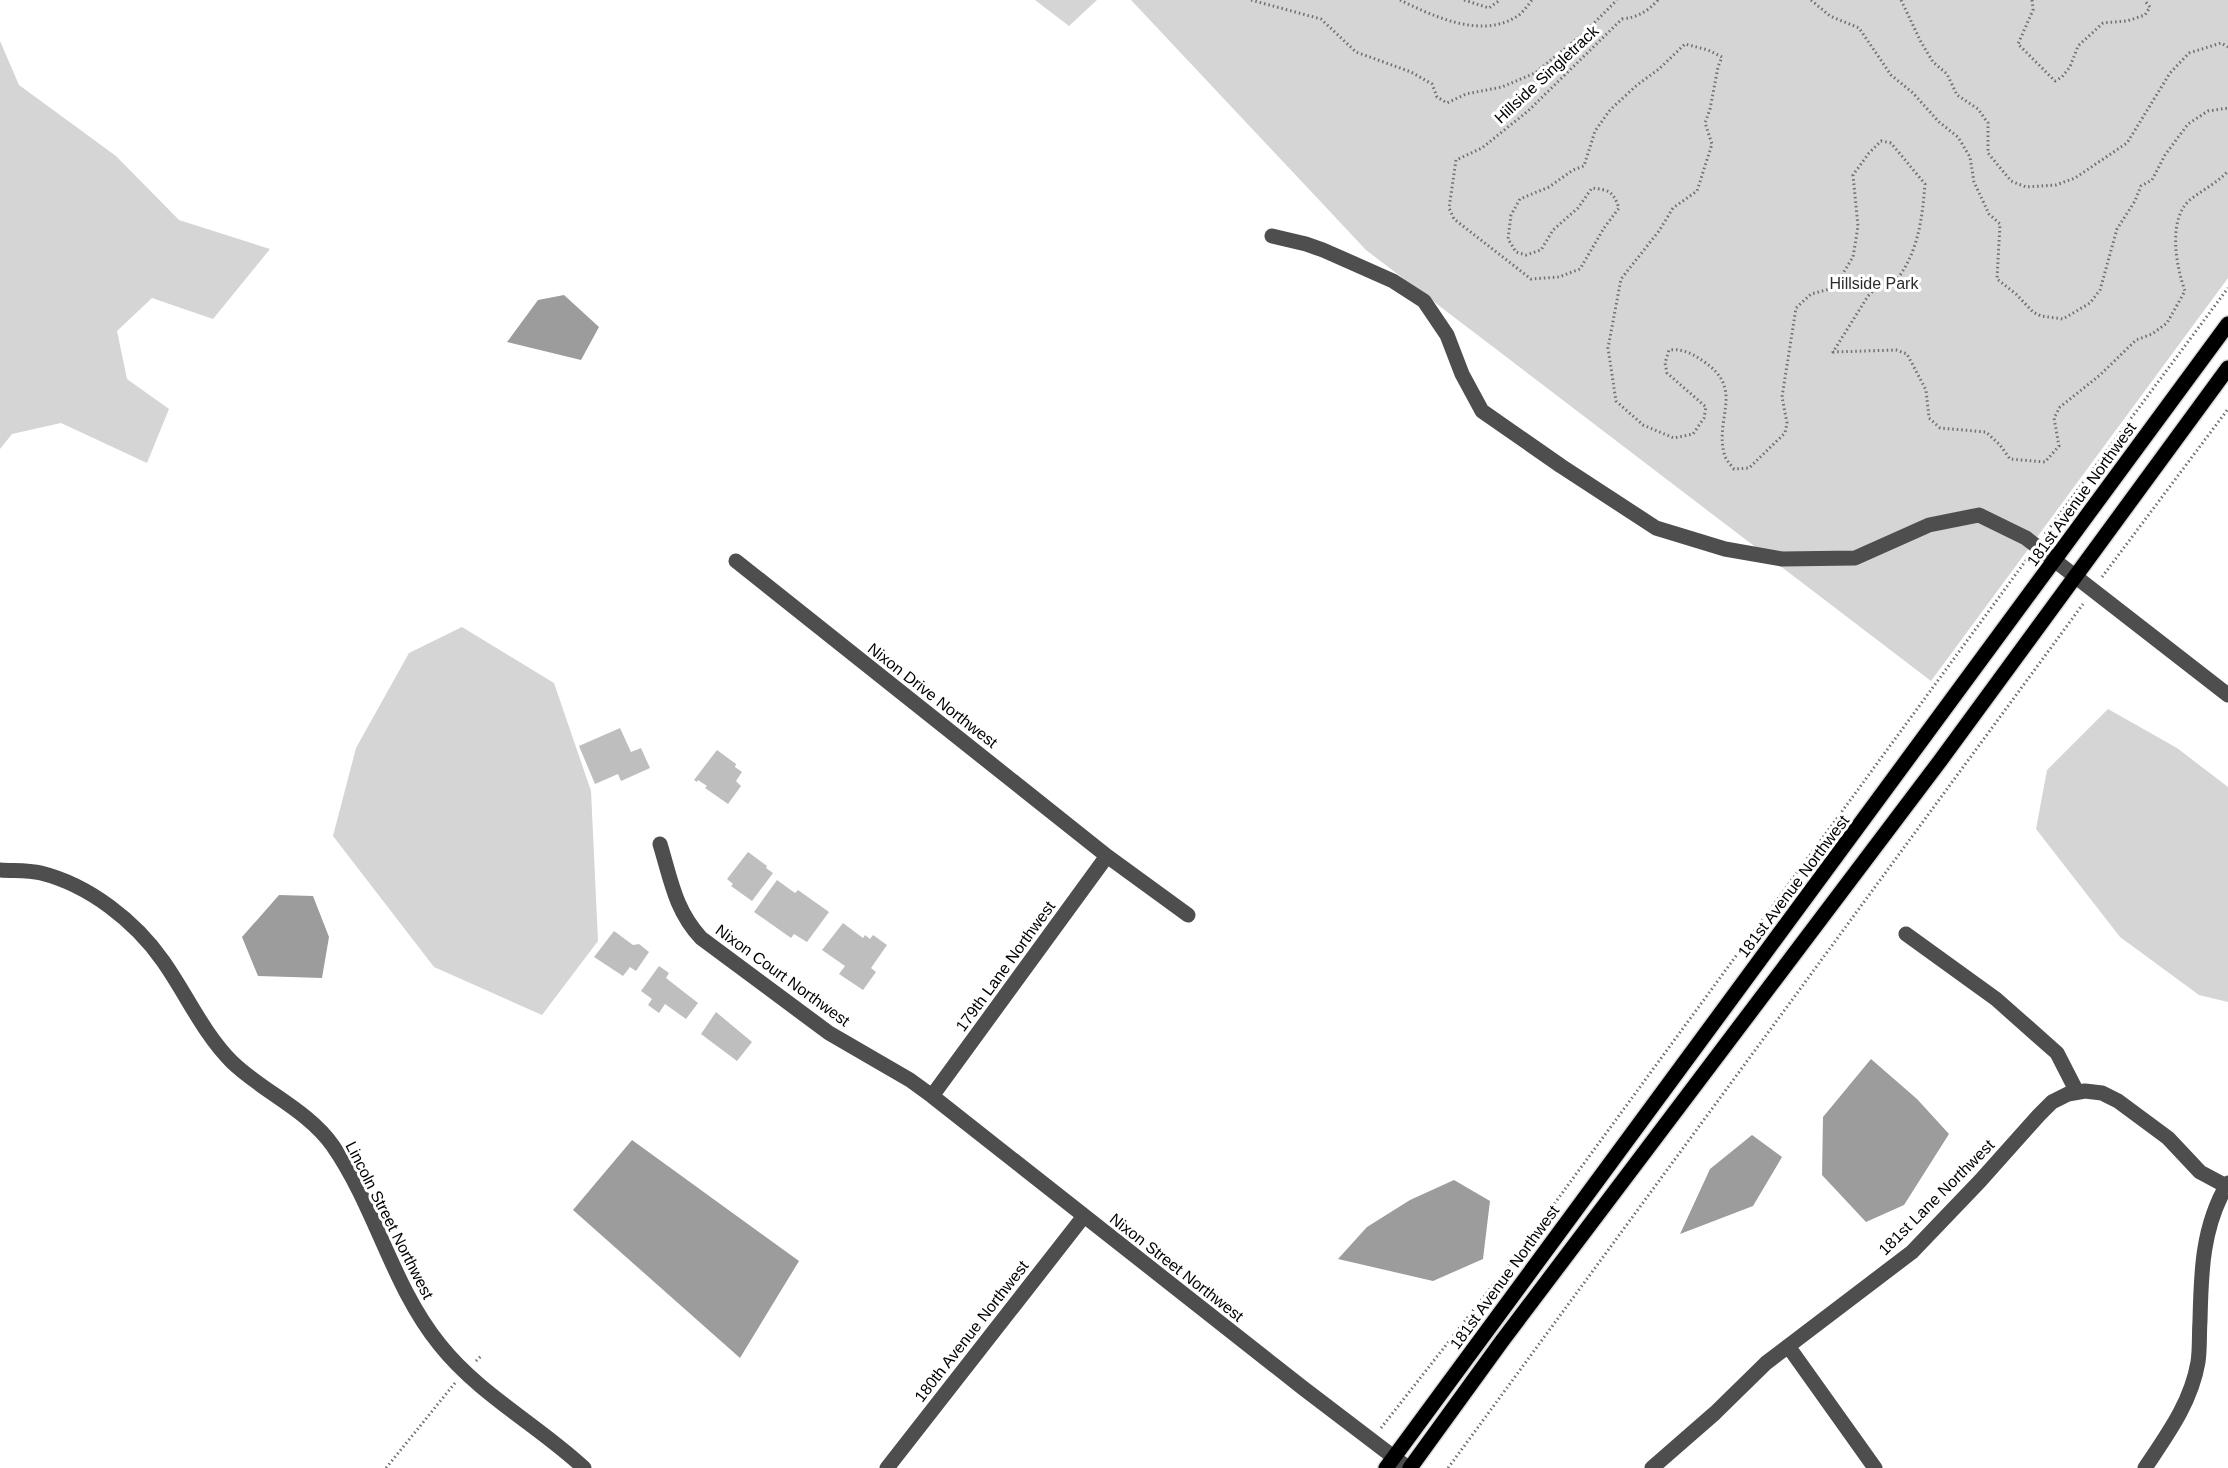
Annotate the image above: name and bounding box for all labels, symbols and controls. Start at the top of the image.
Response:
street label: Hillside Singletrack [1491,21,1602,127]
park label: Hillside Park [1830,275,1919,292]
street label: 181st Avenue Northwest [2024,419,2139,569]
street label: Nixon Drive Northwest [865,640,1001,751]
street label: 181st Avenue Northwest [1735,812,1853,961]
street label: 179th Lane Northwest [953,898,1059,1035]
street label: Nixon Court Northwest [713,921,853,1030]
street label: 181st Lane Northwest [1875,1136,1998,1258]
street label: Lincoln Street Northwest [342,1139,437,1302]
street label: 181st Avenue Northwest [1447,1202,1562,1352]
street label: Nixon Street Northwest [1107,1210,1247,1325]
street label: 180th Avenue Northwest [911,1257,1032,1405]

